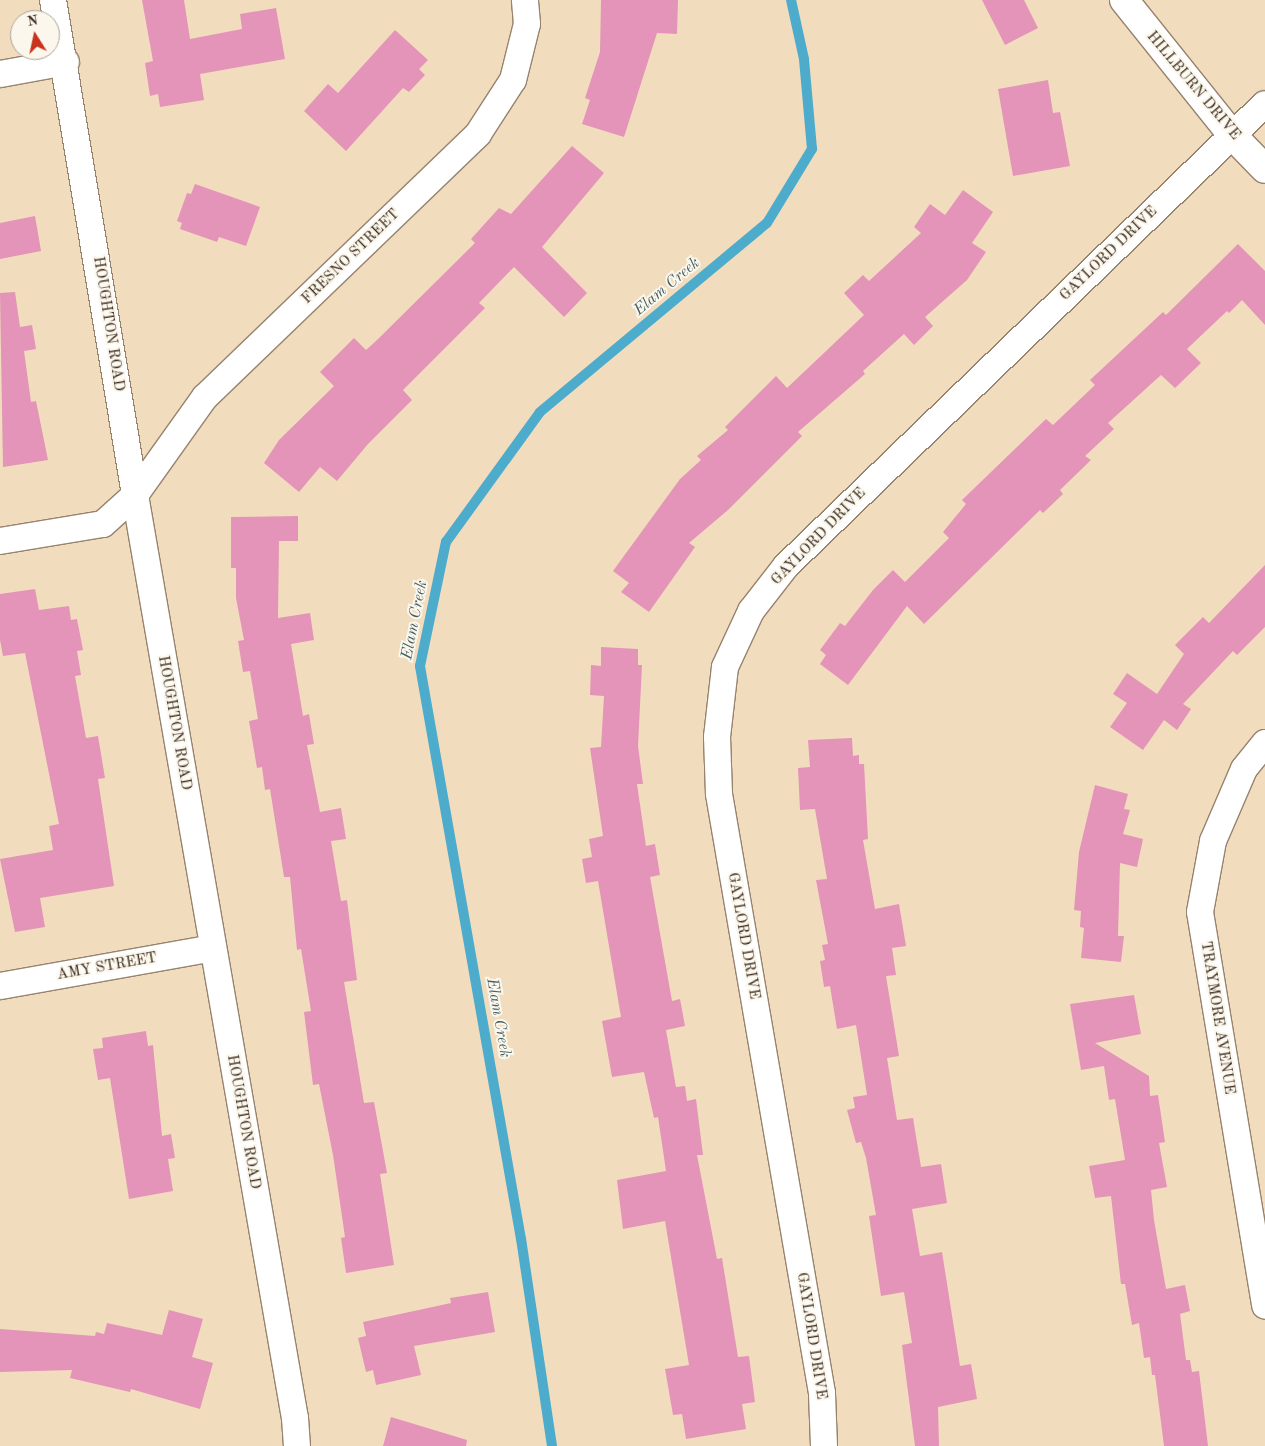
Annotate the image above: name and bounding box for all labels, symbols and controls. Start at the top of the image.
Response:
north arrow [10,10,60,60]
text: N [26,13,39,29]
street label: HILLBURN DRIVE [1142,28,1244,144]
street label: GAYLORD DRIVE [1057,203,1161,305]
street label: FRESNO STREET [298,206,404,308]
water label: Elam Creek [630,254,704,320]
street label: HOUGHTON ROAD [88,255,128,393]
street label: GAYLORD DRIVE [768,485,870,589]
water label: Elam Creek [398,579,432,661]
street label: HOUGHTON ROAD [153,654,195,792]
street label: GAYLORD DRIVE [723,871,763,1001]
street label: TRAYMORE AVENUE [1196,940,1238,1096]
street label: AMY STREET [56,949,158,985]
water label: Elam Creek [482,977,514,1059]
street label: HOUGHTON ROAD [222,1053,264,1191]
street label: GAYLORD DRIVE [792,1271,830,1401]

